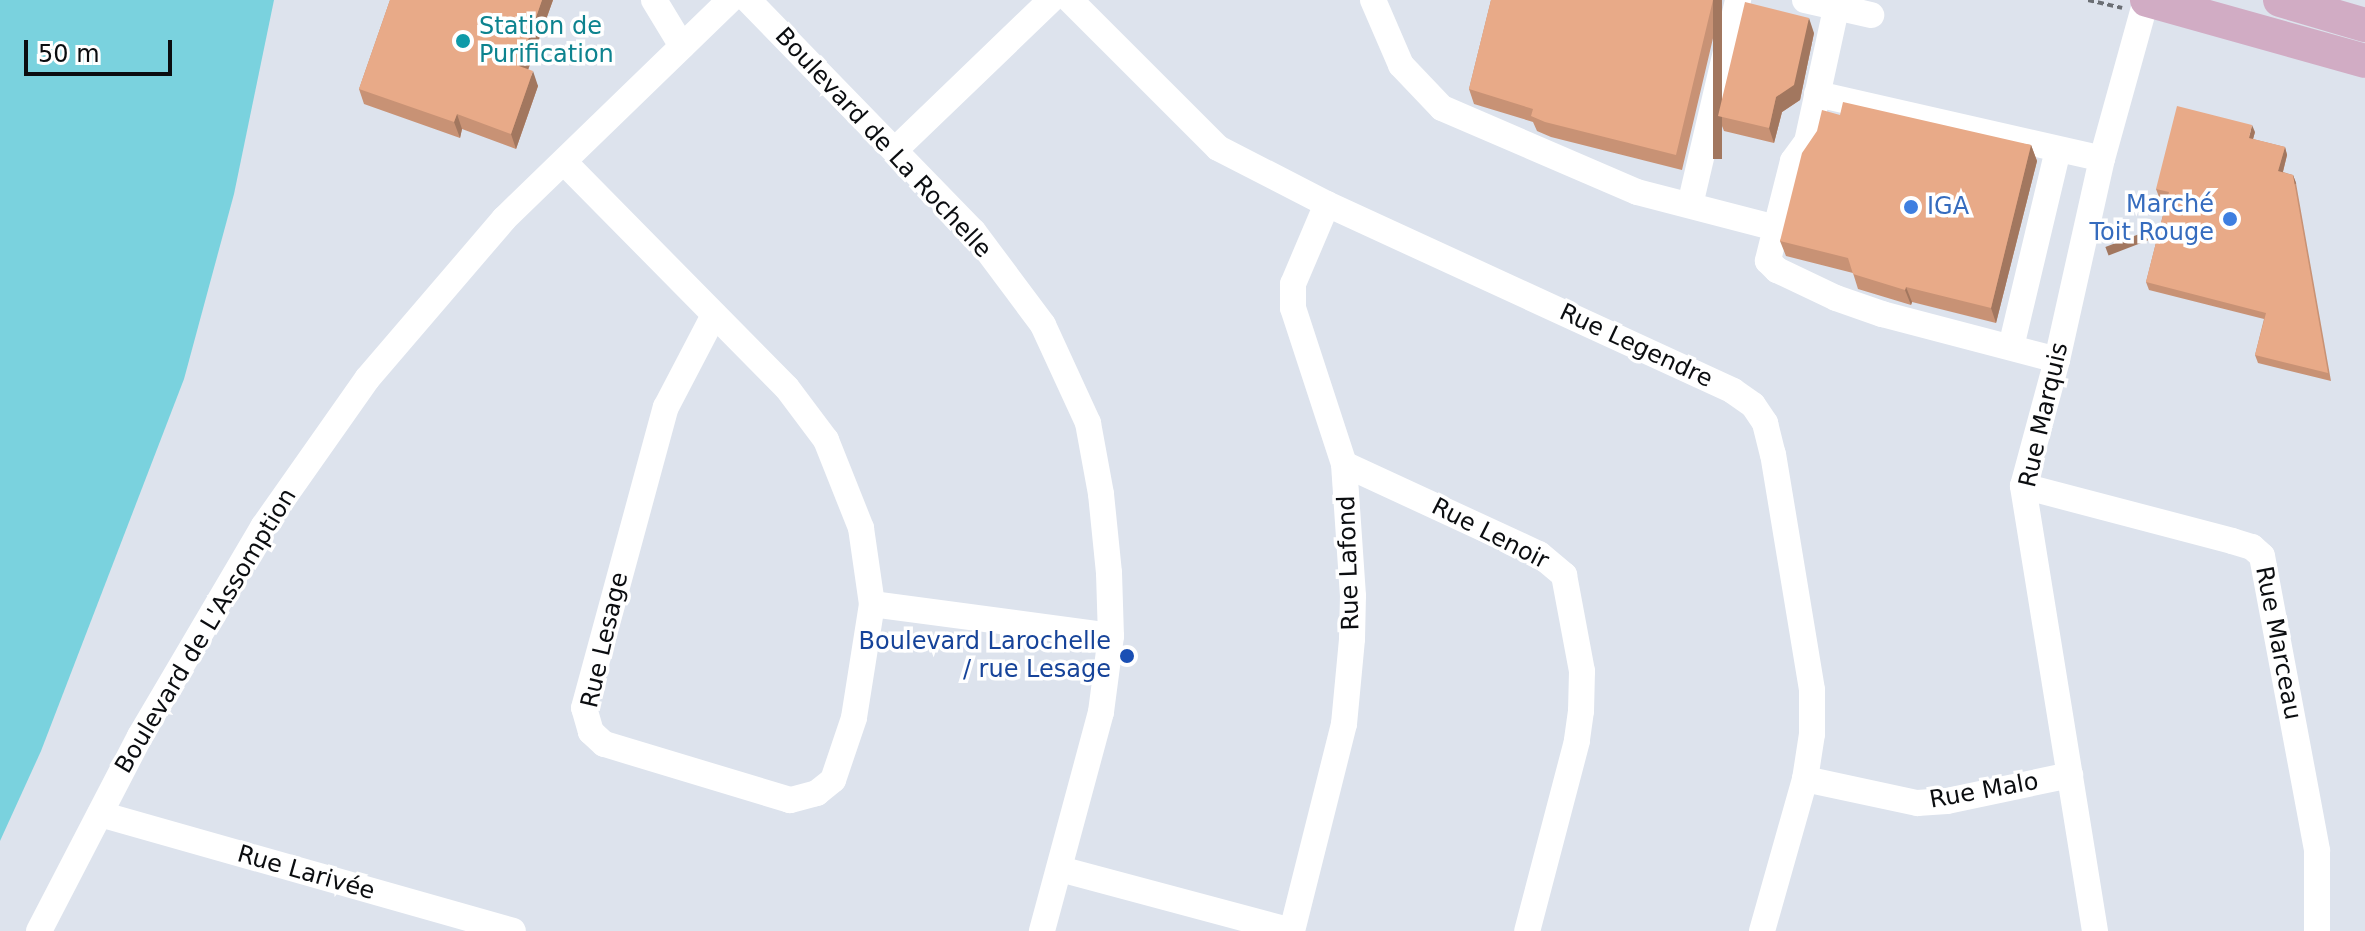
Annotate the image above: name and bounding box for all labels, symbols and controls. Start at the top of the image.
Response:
place label: Station de Purification [479,13,614,69]
street label: Boulevard de La Rochelle [769,22,997,264]
scale bar [28,24,176,74]
marker: Station de Purification [454,32,472,50]
text: 50 m [38,40,100,68]
place label: Marché Toit Rouge [2090,191,2214,247]
place label: IGA [1927,193,1969,221]
marker: IGA [1902,198,1920,216]
marker: Marché Toit Rouge [2221,210,2239,228]
street label: Rue Legendre [1555,298,1717,394]
street label: Rue Marquis [2013,340,2075,490]
street label: Boulevard de L'Assomption [109,483,303,779]
street label: Rue Lenoir [1427,492,1553,576]
street label: Rue Lafond [1332,495,1366,631]
street label: Rue Marceau [2249,564,2307,722]
street label: Rue Lesage [575,569,635,711]
place label: Boulevard Larochelle / rue Lesage [859,628,1111,684]
marker: Boulevard Larochelle / rue Lesage [1118,647,1136,665]
street label: Rue Malo [1927,767,2041,815]
street label: Rue Larivée [234,840,378,906]

